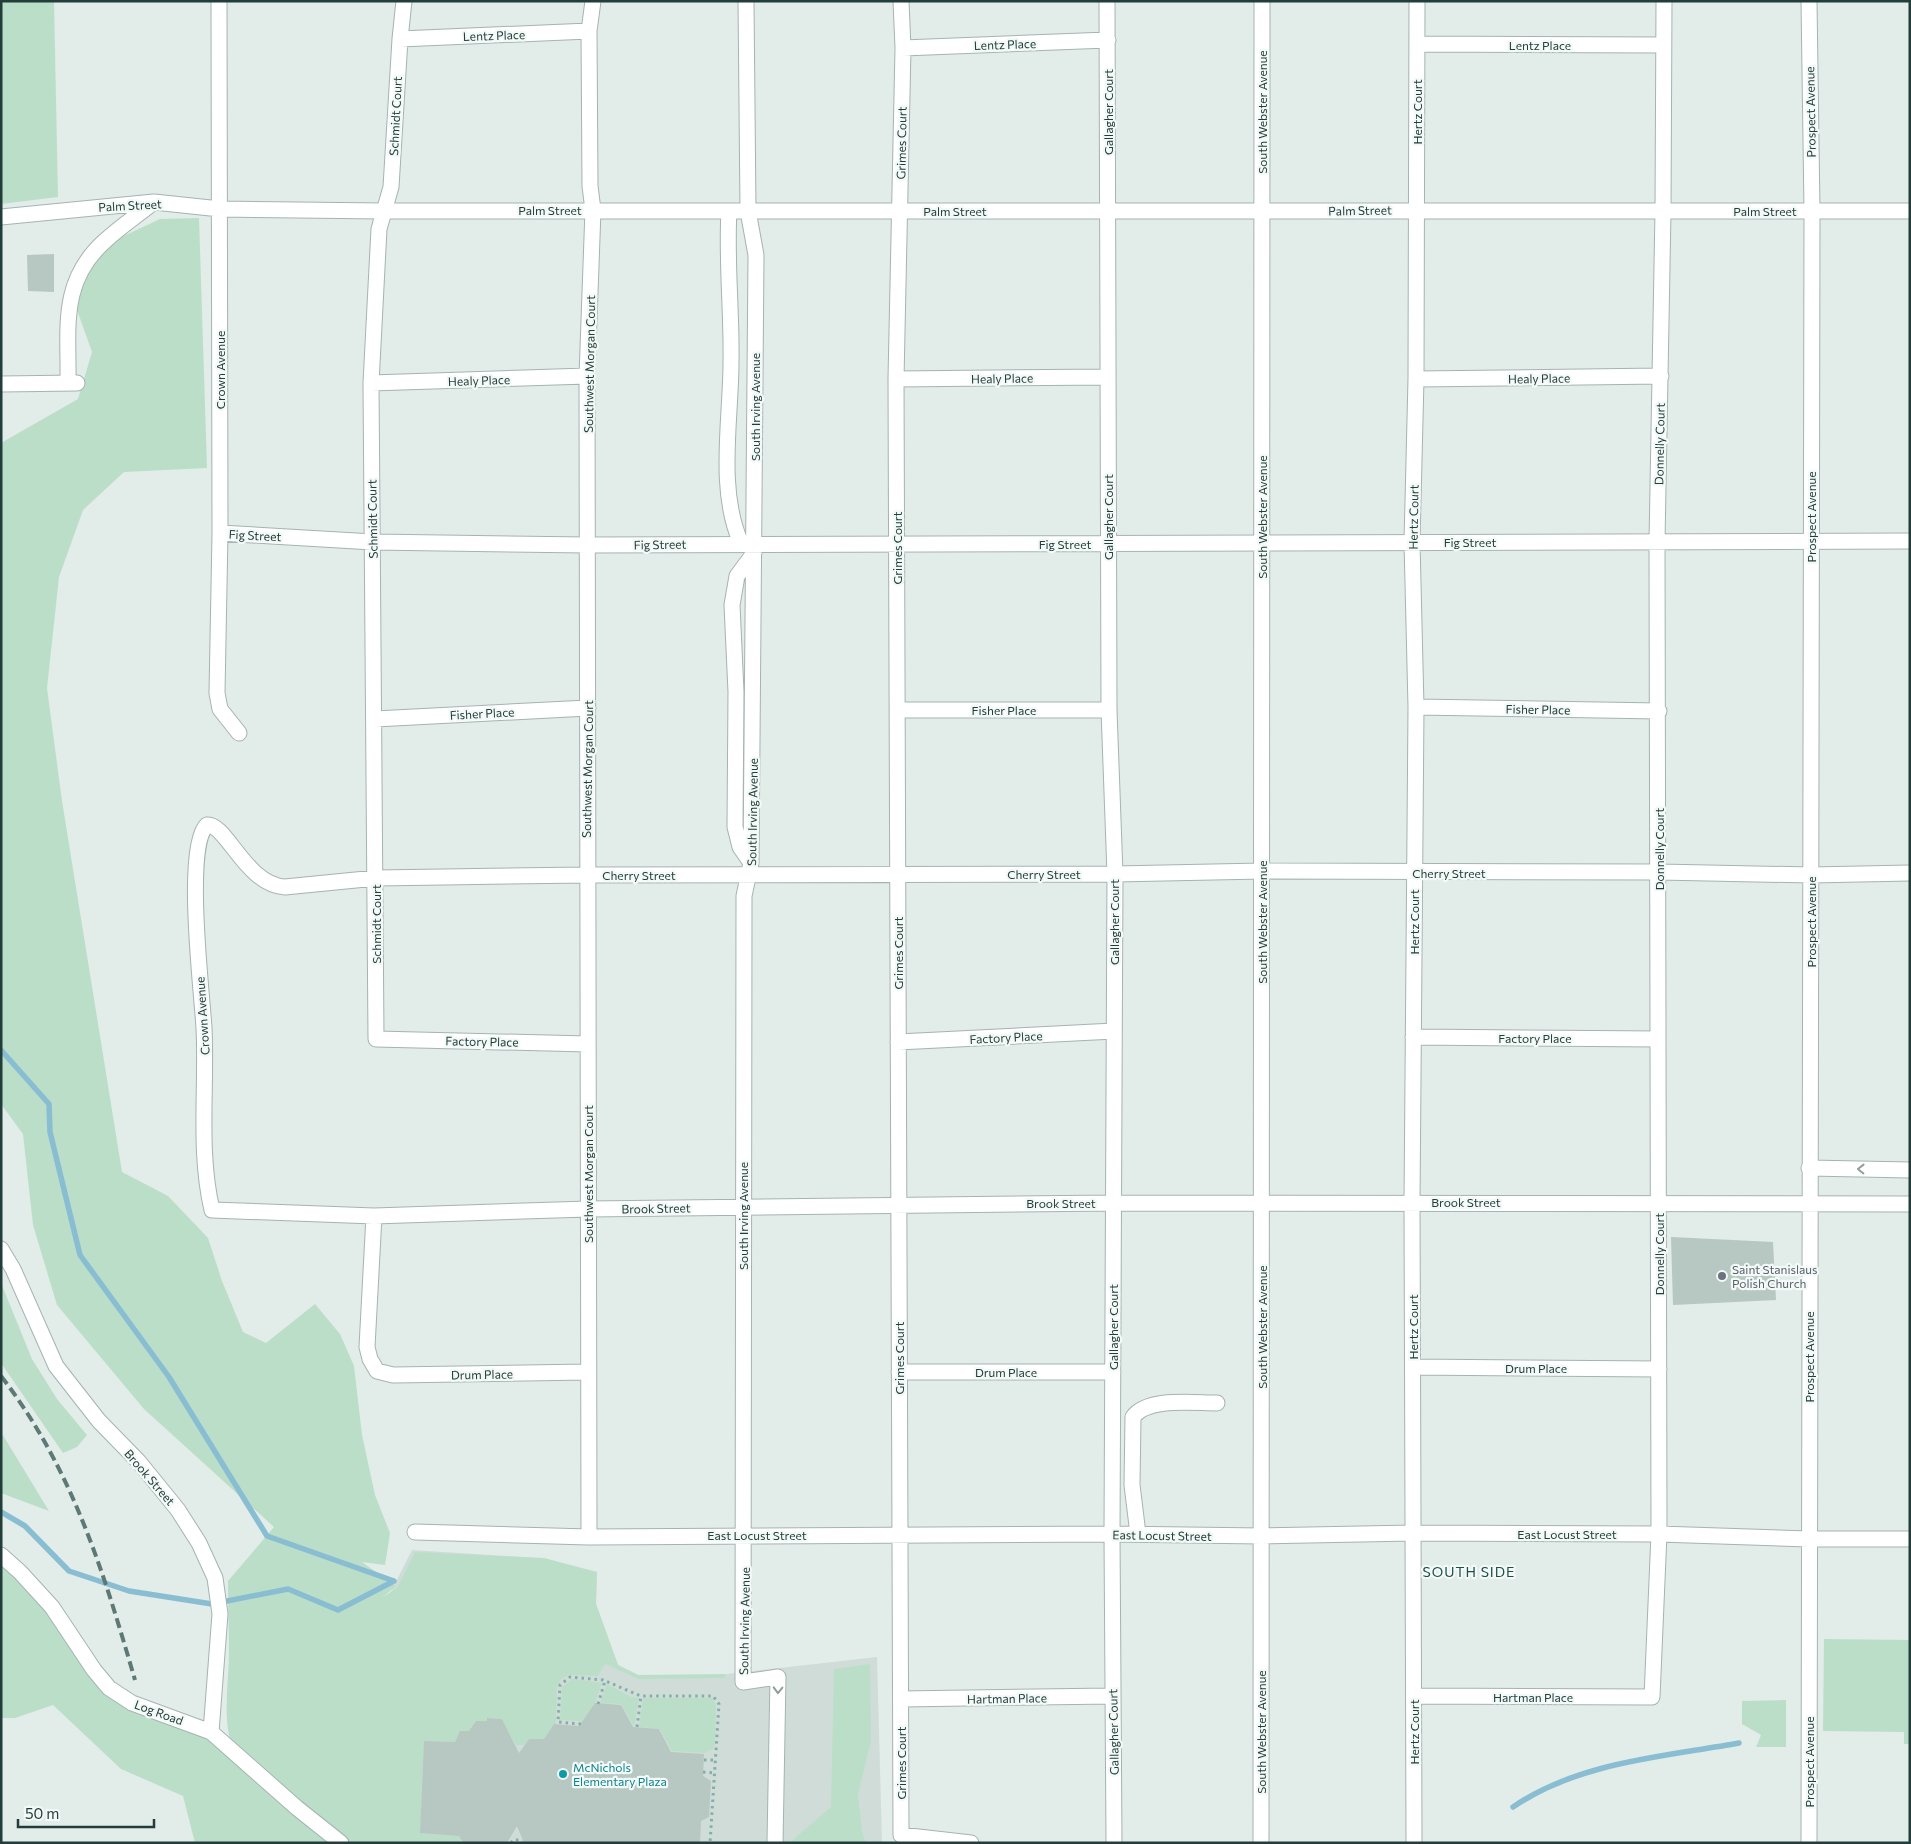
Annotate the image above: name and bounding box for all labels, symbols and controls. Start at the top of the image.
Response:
street label: Lentz Place [463,27,525,43]
street label: Lentz Place [974,36,1036,52]
street label: Lentz Place [1509,38,1571,52]
street label: South Webster Avenue [1255,50,1269,174]
street label: Prospect Avenue [1802,66,1818,158]
street label: Gallagher Court [1101,69,1115,155]
street label: Schmidt Court [386,76,404,156]
street label: Hertz Court [1410,79,1424,145]
street label: Grimes Court [893,106,909,180]
street label: Palm Street [98,196,162,214]
street label: Palm Street [1328,202,1392,218]
street label: Palm Street [518,203,582,217]
street label: Palm Street [923,204,987,218]
street label: Palm Street [1733,204,1797,218]
street label: Southwest Morgan Court [581,295,597,433]
street label: Crown Avenue [213,331,227,409]
street label: South Irving Avenue [748,353,762,461]
street label: Healy Place [971,370,1033,386]
street label: Healy Place [1508,370,1570,386]
street label: Healy Place [448,372,510,388]
street label: Donnelly Court [1651,403,1667,485]
street label: South Webster Avenue [1255,455,1269,579]
street label: Prospect Avenue [1804,471,1818,563]
street label: Gallagher Court [1101,474,1115,560]
street label: Schmidt Court [364,479,380,559]
street label: Hertz Court [1405,484,1421,550]
street label: Grimes Court [890,511,904,585]
street label: Fig Street [228,527,282,543]
street label: Fig Street [1444,535,1496,549]
street label: Fig Street [634,537,687,551]
street label: Fig Street [1039,537,1091,551]
street label: Southwest Morgan Court [579,700,595,838]
street label: Fisher Place [1505,701,1571,717]
street label: Fisher Place [972,703,1036,717]
street label: Fisher Place [449,704,515,722]
street label: South Irving Avenue [744,758,760,866]
street label: Donnelly Court [1652,808,1666,890]
street label: South Webster Avenue [1255,860,1269,984]
street label: Cherry Street [1412,866,1486,880]
street label: Cherry Street [1007,867,1081,881]
street label: Cherry Street [602,868,676,882]
street label: Prospect Avenue [1804,876,1818,968]
street label: Gallagher Court [1107,879,1121,965]
street label: Schmidt Court [369,884,383,964]
street label: Hertz Court [1407,889,1421,955]
street label: Grimes Court [891,916,905,990]
street label: Crown Avenue [192,976,212,1056]
street label: Factory Place [969,1028,1043,1046]
street label: Factory Place [1498,1031,1572,1045]
street label: Factory Place [445,1033,519,1049]
street label: Southwest Morgan Court [581,1105,595,1243]
street label: South Irving Avenue [736,1162,750,1270]
one-way arrow [1857,1164,1864,1174]
street label: Brook Street [1431,1195,1501,1209]
street label: Brook Street [1026,1196,1096,1210]
street label: Brook Street [621,1200,691,1216]
street label: Donnelly Court [1652,1213,1666,1295]
place label: Saint Stanislaus Polish Church [1732,1262,1818,1290]
street label: South Webster Avenue [1255,1265,1269,1389]
marker: Saint Stanislaus Polish Church [1716,1270,1728,1282]
street label: Gallagher Court [1106,1284,1120,1370]
street label: Hertz Court [1406,1294,1420,1360]
street label: Prospect Avenue [1802,1311,1816,1403]
street label: Grimes Court [892,1321,906,1395]
street label: Drum Place [1505,1361,1567,1375]
street label: Drum Place [975,1365,1037,1379]
street label: Drum Place [451,1366,513,1382]
street label: Brook Street [122,1446,178,1508]
street label: East Locust Street [1112,1527,1212,1543]
street label: East Locust Street [1517,1527,1617,1541]
street label: East Locust Street [707,1528,807,1542]
district label: SOUTH SIDE [1423,1563,1515,1580]
street label: South Irving Avenue [736,1567,752,1675]
street label: South Webster Avenue [1254,1670,1268,1794]
one-way arrow [773,1687,783,1695]
street label: Gallagher Court [1105,1689,1121,1775]
street label: Hartman Place [967,1690,1047,1706]
street label: Hartman Place [1493,1690,1573,1704]
street label: Log Road [133,1697,185,1727]
street label: Hertz Court [1407,1699,1421,1765]
street label: Prospect Avenue [1802,1716,1816,1808]
street label: Grimes Court [894,1726,908,1800]
place label: McNichols Elementary Plaza [573,1760,667,1788]
marker: McNichols Elementary Plaza [557,1768,569,1780]
scale bar [18,1796,154,1828]
text: 50 m [25,1804,59,1822]

